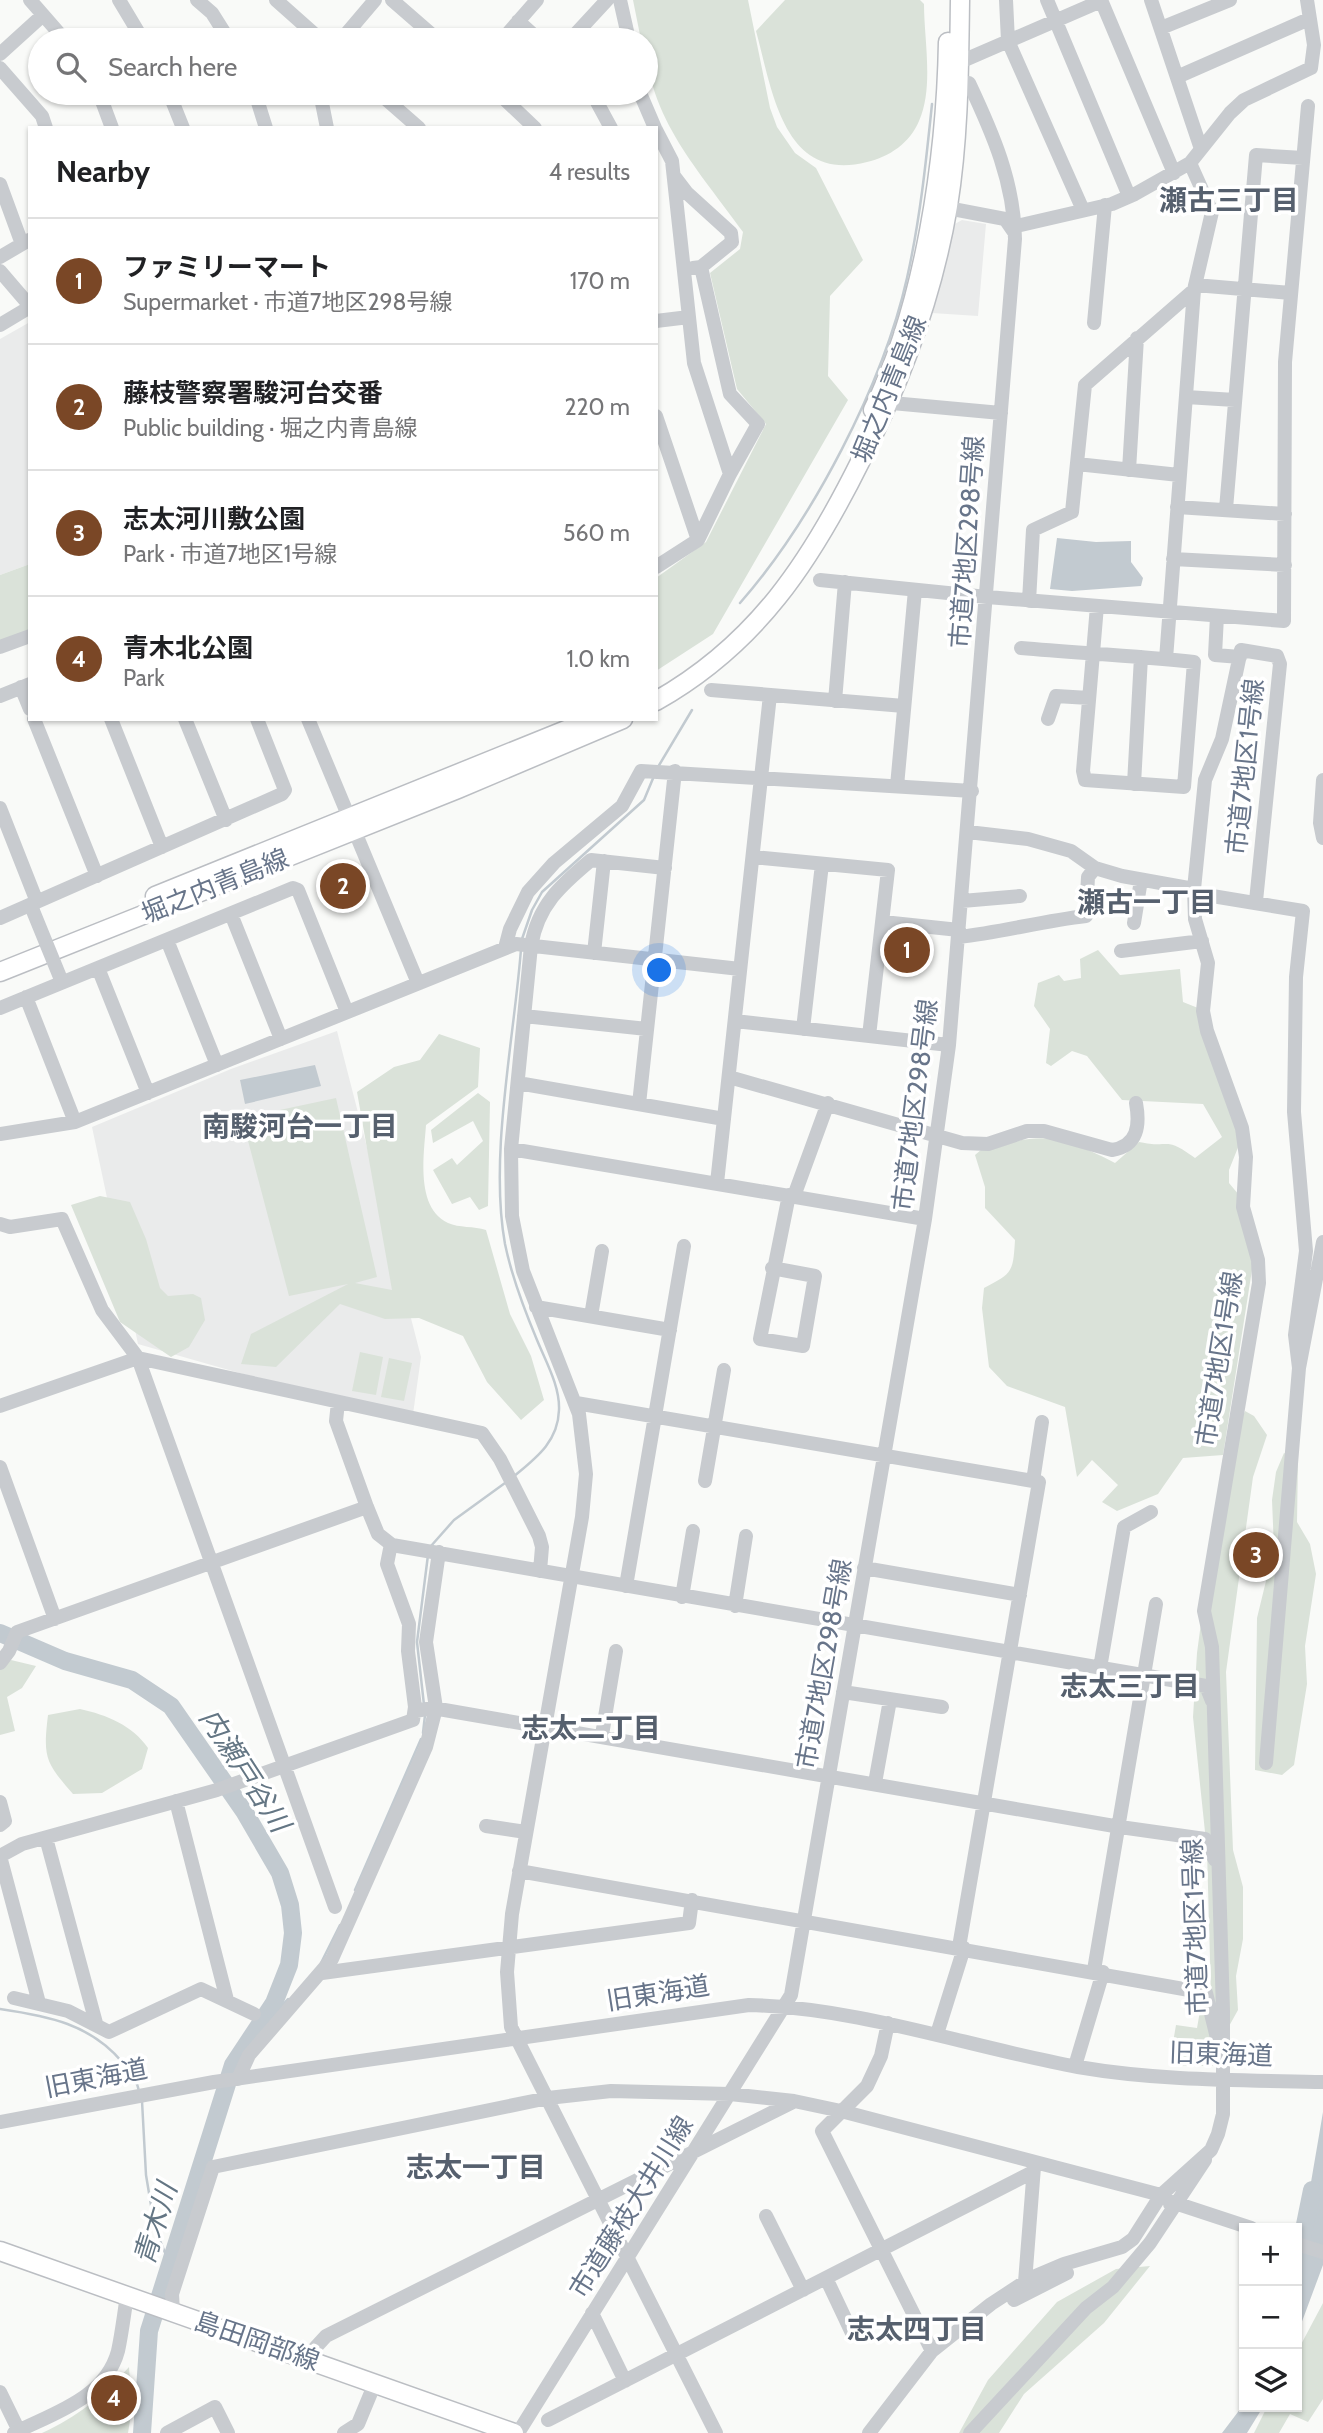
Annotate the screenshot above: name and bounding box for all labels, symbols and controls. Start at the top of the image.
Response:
search box [28,28,658,105]
icon: search [52,48,90,86]
text: Search here [108,51,237,83]
text: Nearby [56,153,150,190]
text: 4 results [549,158,630,186]
district label: 瀬古三丁目 [1159,183,1299,217]
text: ファミリーマート [123,251,331,283]
text: 1 [75,267,83,295]
text: 170 m [570,267,630,295]
text: Supermarket · 市道7地区298号線 [123,288,452,316]
street label: 堀之内青島線 [845,311,933,467]
text: 藤枝警察署駿河台交番 [123,377,383,409]
text: 2 [73,393,85,421]
text: 220 m [564,393,630,421]
text: Public building · 堀之内青島線 [123,414,418,442]
street label: 市道7地区298号線 [944,435,990,649]
text: 志太河川敷公園 [123,503,305,535]
text: 3 [73,519,85,547]
text: 560 m [563,519,630,547]
text: Park · 市道7地区1号線 [123,540,337,568]
text: 青木北公園 [123,632,253,664]
text: 4 [72,645,86,673]
text: 1.0 km [566,645,630,673]
text: Park [123,664,164,692]
street label: 市道7地区1号線 [1220,677,1270,857]
street label: 堀之内青島線 [137,842,293,930]
pin: 2 [320,860,366,912]
district label: 瀬古一丁目 [1077,885,1217,919]
pin: 1 [884,924,930,976]
your location [642,953,676,987]
street label: 市道7地区298号線 [886,997,944,1213]
district label: 南駿河台一丁目 [202,1109,398,1143]
street label: 市道7地区1号線 [1189,1269,1249,1449]
pin: 3 [1233,1529,1279,1581]
street label: 市道7地区298号線 [790,1556,858,1772]
district label: 志太三丁目 [1060,1669,1200,1703]
water label: 内瀬戸谷川 [193,1702,299,1840]
district label: 志太二丁目 [521,1711,661,1745]
street label: 市道7地区1号線 [1176,1838,1214,2016]
street label: 旧東海道 [604,1969,712,2017]
street label: 旧東海道 [1168,2036,1274,2072]
street label: 旧東海道 [42,2052,150,2104]
street label: 市道藤枝大井川線 [562,2110,700,2304]
district label: 志太一丁目 [406,2150,546,2184]
water label: 青木川 [126,2176,184,2269]
map controls [1239,2223,1302,2412]
button: + [1239,2223,1302,2286]
button: − [1239,2286,1302,2349]
street label: 島田岡部線 [190,2305,324,2377]
district label: 志太四丁目 [847,2312,987,2346]
button: layers [1239,2349,1302,2412]
pin: 4 [91,2372,137,2424]

